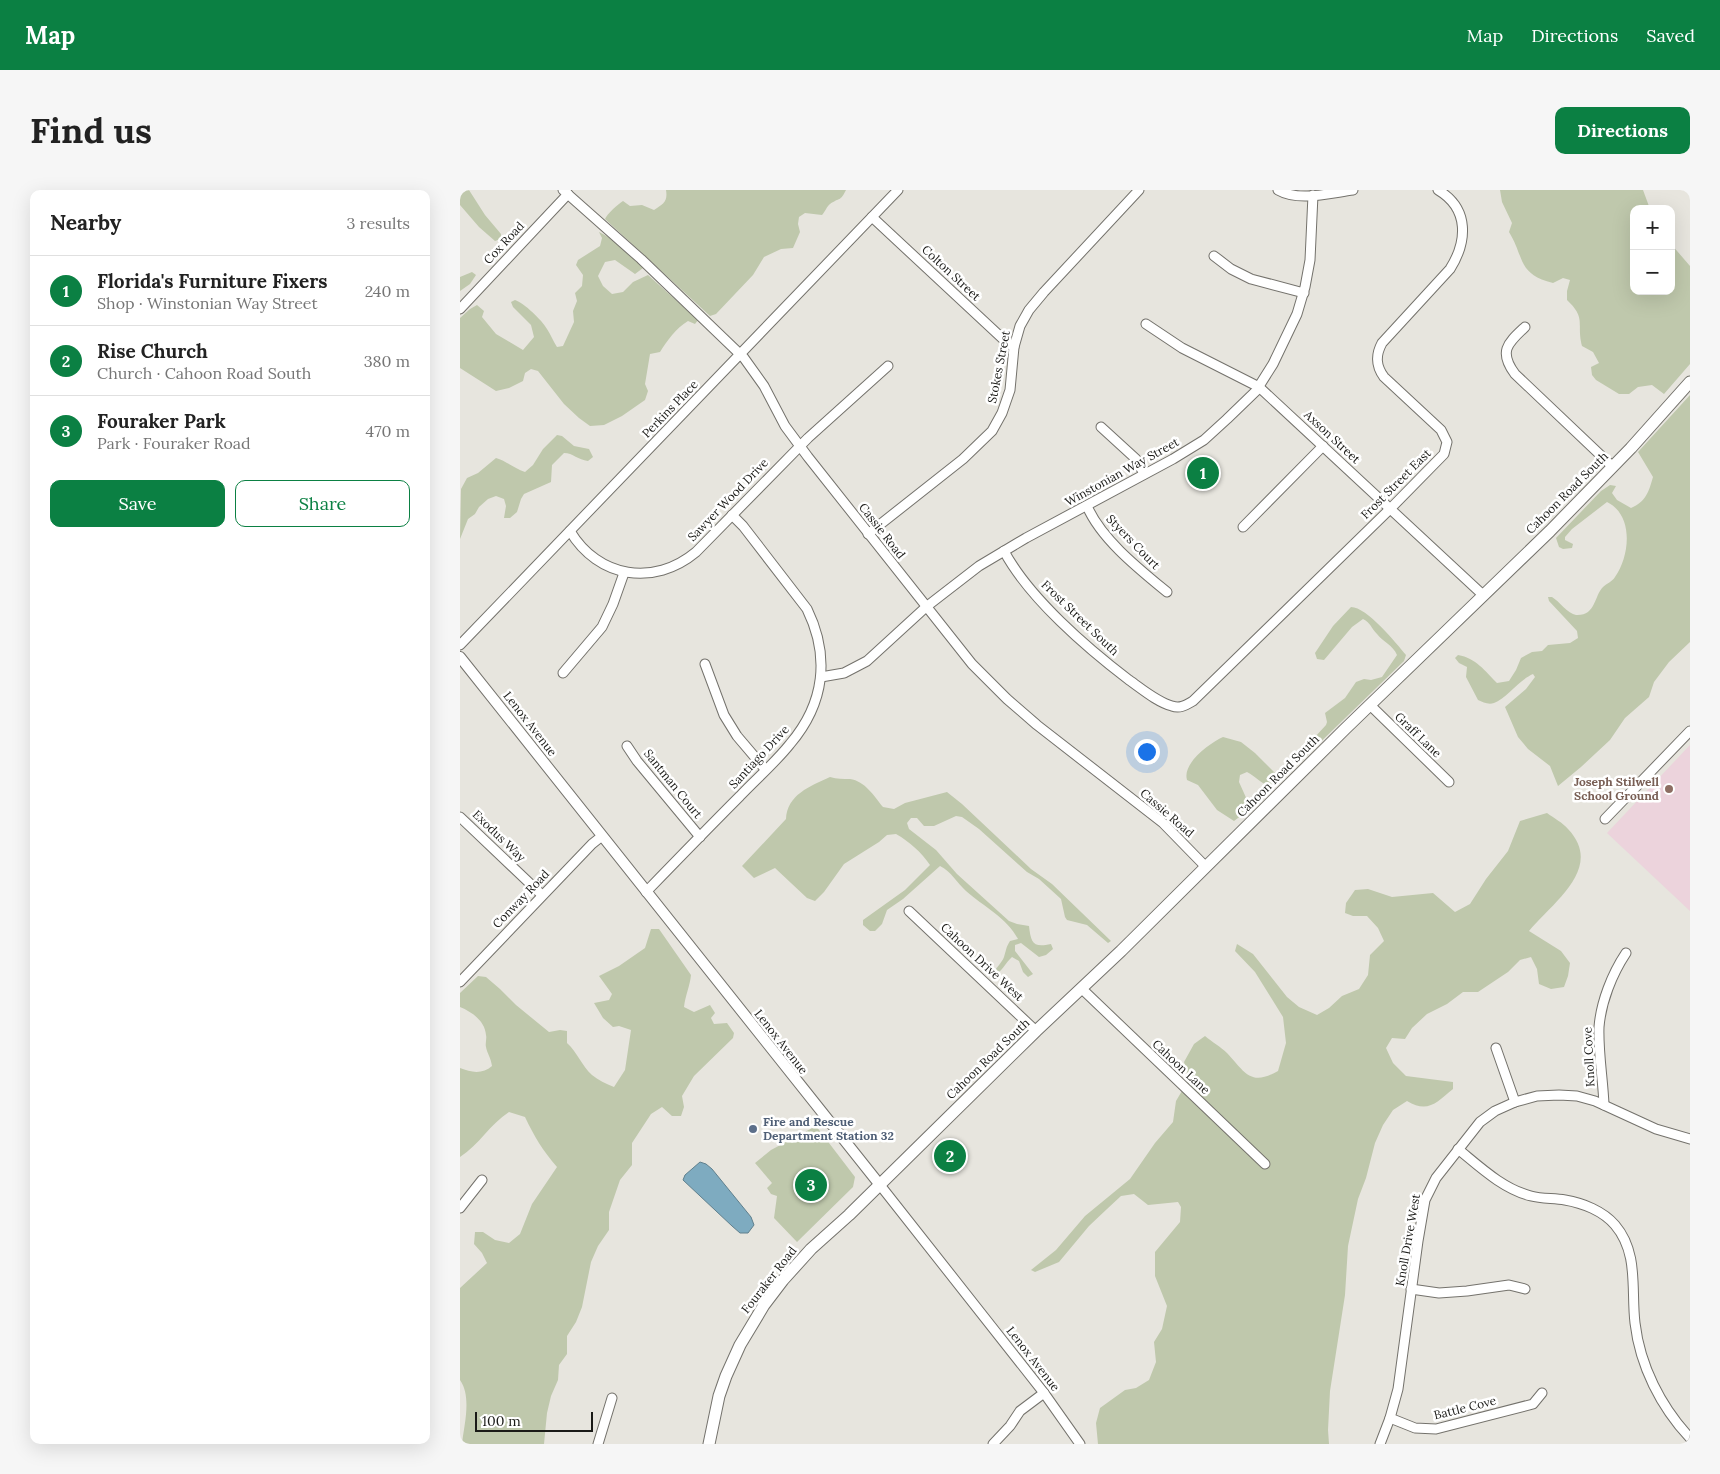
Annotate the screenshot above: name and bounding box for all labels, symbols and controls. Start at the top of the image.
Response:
text: Map [25,20,75,51]
text: Map [1467,24,1503,47]
text: Directions [1531,24,1618,47]
text: Saved [1646,24,1695,47]
button: Directions [1555,107,1690,154]
text: Find us [30,108,152,153]
map controls [1630,205,1675,295]
button: + [1630,205,1675,250]
text: Nearby [50,209,121,236]
text: 3 results [346,213,410,233]
street label: Cox Road [480,218,527,267]
street label: Colton Street [919,242,984,304]
button: − [1630,250,1675,295]
text: Florida's Furniture Fixers [97,269,327,293]
text: 1 [63,281,69,301]
text: 240 m [365,281,410,301]
text: Shop · Winstonian Way Street [97,293,318,313]
street label: Stokes Street [984,329,1013,405]
text: Rise Church [97,339,208,363]
text: 2 [62,351,70,371]
text: 380 m [364,351,410,371]
text: Church · Cahoon Road South [97,363,311,383]
street label: Perkins Place [639,376,701,441]
street label: Axson Street [1300,406,1364,467]
text: Fouraker Park [97,409,226,433]
text: 3 [62,421,70,441]
text: 470 m [366,421,410,441]
text: Park · Fouraker Road [97,433,251,453]
street label: Winstonian Way Street [1062,434,1182,509]
street label: Frost Street East [1357,445,1434,522]
street label: Cahoon Road South [1522,448,1611,537]
pin: 1 [1187,454,1219,492]
street label: Sawyer Wood Drive [684,455,771,544]
button: Save [50,480,225,527]
button: Share [235,480,410,527]
street label: Cassie Road [856,500,909,562]
street label: Styers Court [1103,511,1164,572]
street label: Frost Street South [1038,577,1122,658]
street label: Lenox Avenue [500,688,561,759]
street label: Graff Lane [1392,709,1445,761]
street label: Santiago Drive [725,722,792,791]
street label: Cahoon Road South [1233,731,1322,820]
your location [1134,739,1160,765]
street label: Santman Court [641,746,706,822]
place label: Joseph Stilwell School Ground [1574,774,1659,803]
marker: Joseph Stilwell School Ground [1663,783,1675,795]
street label: Cassie Road [1137,785,1197,840]
street label: Exodus Way [470,807,529,865]
street label: Conway Road [489,866,552,931]
street label: Cahoon Drive West [938,919,1027,1004]
street label: Lenox Avenue [751,1006,812,1077]
street label: Cahoon Road South [943,1015,1032,1102]
street label: Knoll Cove [1579,1026,1598,1087]
street label: Cahoon Lane [1149,1036,1214,1097]
place label: Fire and Rescue Department Station 32 [763,1114,894,1143]
marker: Fire and Rescue Department Station 32 [747,1123,759,1135]
pin: 2 [934,1137,966,1175]
pin: 3 [795,1166,827,1204]
street label: Knoll Drive West [1392,1192,1423,1287]
street label: Fouraker Road [738,1243,799,1316]
street label: Lenox Avenue [1003,1323,1064,1394]
street label: Battle Cove [1432,1392,1498,1423]
scale bar [475,1409,592,1432]
text: 100 m [482,1412,521,1430]

